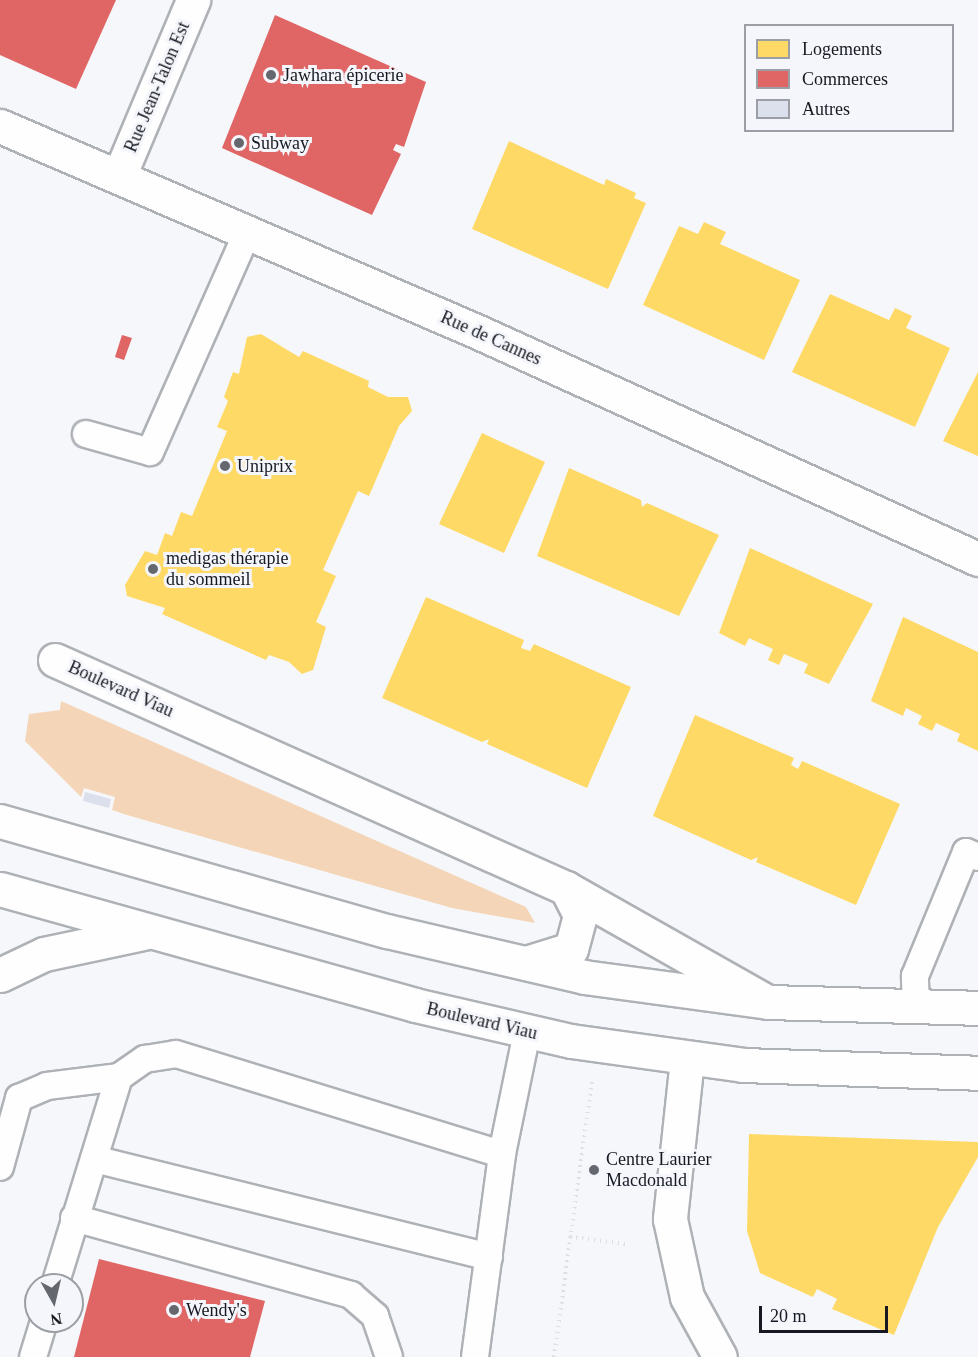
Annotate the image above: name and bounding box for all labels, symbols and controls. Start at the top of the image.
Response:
street label: Rue Jean-Talon Est [120,18,194,156]
legend [744,24,954,132]
text: Logements [802,39,882,59]
place label: Jawhara épicerie [283,64,403,86]
marker: Jawhara épicerie [264,68,278,82]
text: Commerces [802,69,888,89]
text: Autres [802,99,850,119]
place label: Subway [251,132,309,154]
marker: Subway [232,136,246,150]
street label: Rue de Cannes [437,306,545,370]
place label: Uniprix [237,455,293,477]
marker: Uniprix [218,459,232,473]
place label: medigas thérapie du sommeil [166,548,288,590]
marker: medigas thérapie du sommeil [144,560,162,578]
street label: Boulevard Viau [65,656,177,722]
street label: Boulevard Viau [424,998,540,1044]
place label: Centre Laurier Macdonald [606,1149,711,1192]
marker: Centre Laurier Macdonald [587,1163,601,1177]
north arrow [24,1273,84,1333]
scale bar [762,1294,891,1332]
place label: Wendy's [186,1299,247,1321]
marker: Wendy's [167,1303,181,1317]
text: 20 m [770,1306,807,1326]
text: N [49,1310,63,1329]

